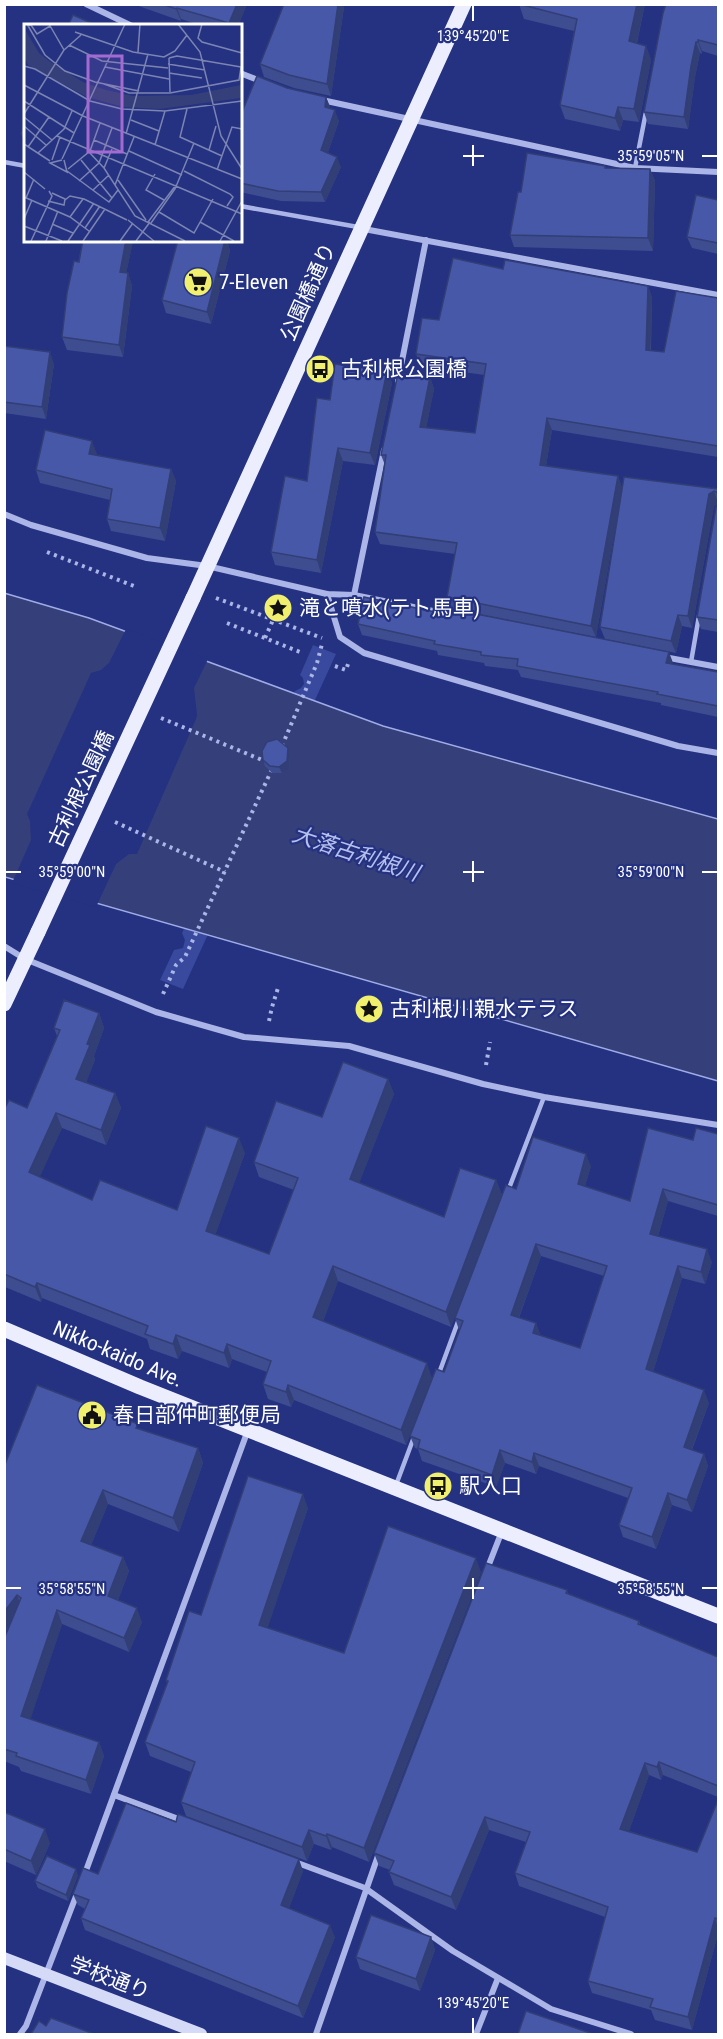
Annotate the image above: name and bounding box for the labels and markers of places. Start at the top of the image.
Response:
supermarket icon: 7-Eleven [182,266,214,298]
place label: 7-Eleven [219,270,288,294]
bus stop icon: 古利根公園橋 [304,353,336,385]
place label: 古利根公園橋 [341,357,467,381]
place icon: 滝と噴水(テト馬車) [262,592,294,624]
place label: 滝と噴水(テト馬車) [299,596,480,620]
place icon: 古利根川親水テラス [353,993,385,1025]
place label: 古利根川親水テラス [390,997,579,1021]
public building icon: 春日部仲町郵便局 [76,1399,108,1431]
place label: 春日部仲町郵便局 [113,1403,281,1427]
bus stop icon: 駅入口 [422,1470,454,1502]
place label: 駅入口 [459,1474,522,1498]

